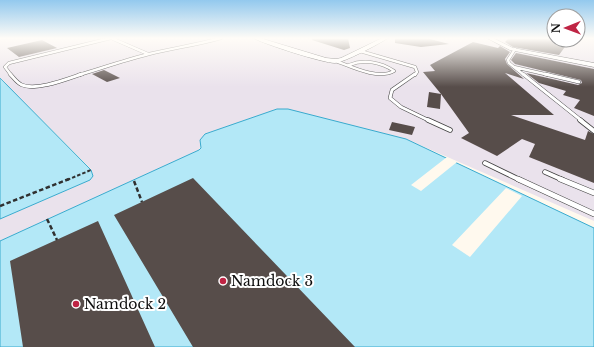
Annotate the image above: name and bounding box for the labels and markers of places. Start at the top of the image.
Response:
place label: Namdock 3 [231,272,313,290]
marker: Namdock 3 [218,276,228,286]
place label: Namdock 2 [84,295,166,313]
marker: Namdock 2 [71,299,81,309]

